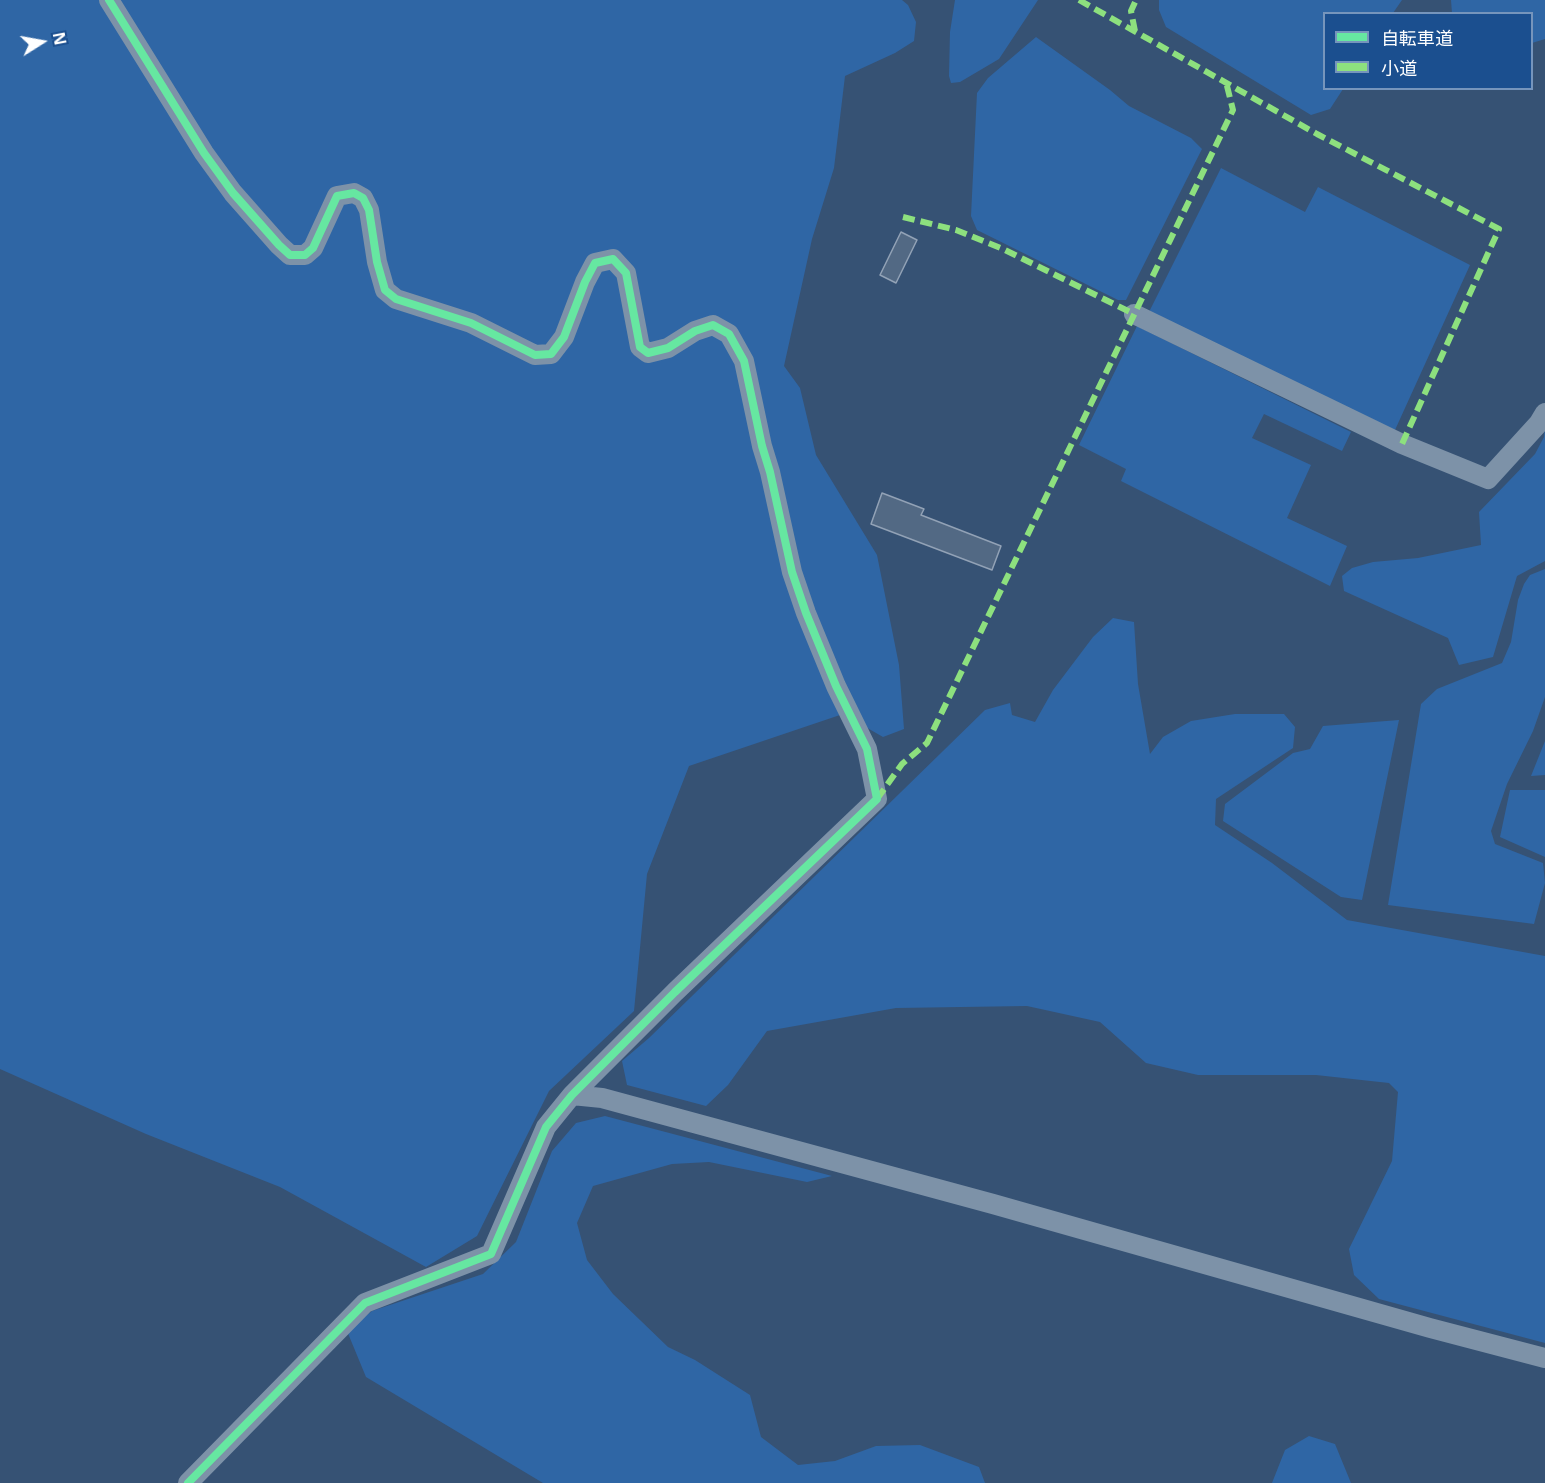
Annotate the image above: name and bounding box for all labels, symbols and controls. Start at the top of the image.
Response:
north arrow [12,12,72,72]
legend [1323,12,1533,90]
text: 自転車道 [1381,26,1453,50]
text: N [48,30,72,47]
text: 小道 [1381,56,1417,80]

